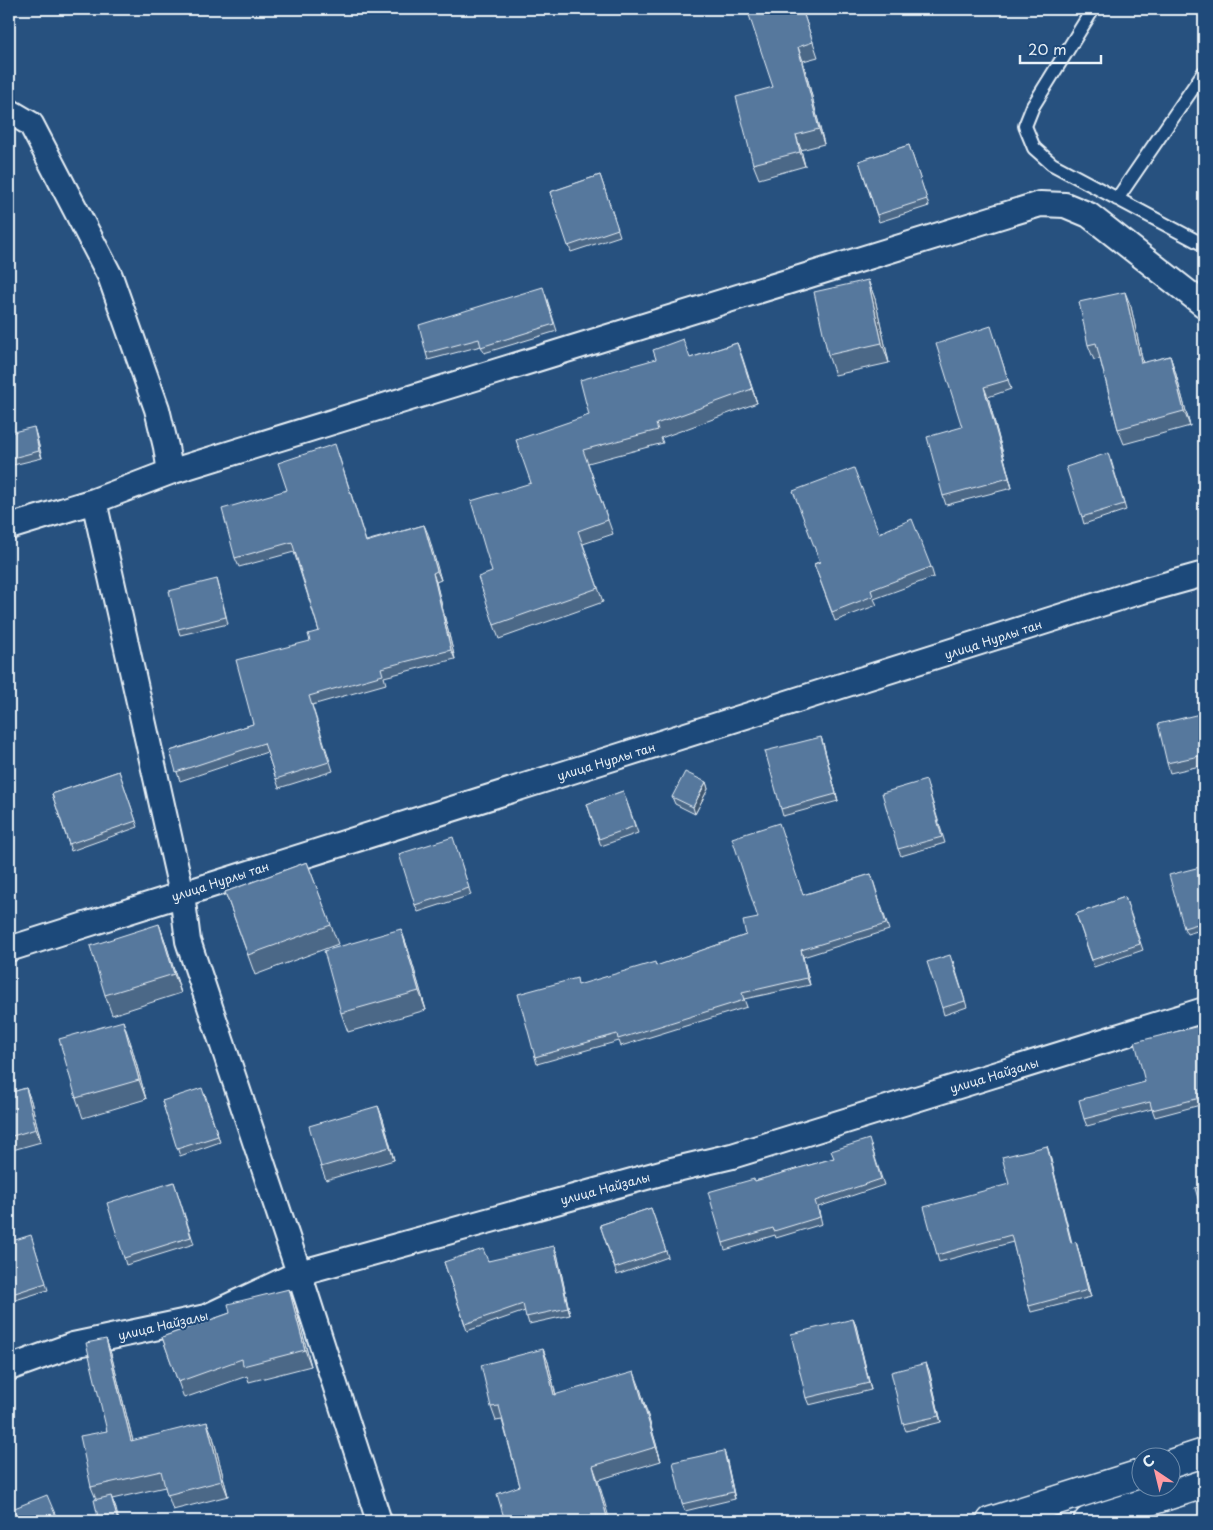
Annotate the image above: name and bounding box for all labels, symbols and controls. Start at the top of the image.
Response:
scale bar [1020,32,1102,64]
text: 20 m [1028,37,1067,60]
street label: улица Нурлы тан [942,615,1044,663]
street label: улица Нурлы тан [555,738,657,784]
street label: улица Нурлы тан [169,857,271,905]
street label: улица Найзалы [947,1053,1041,1097]
street label: улица Найзалы [558,1167,652,1209]
street label: улица Найзалы [116,1306,210,1344]
north arrow [1130,1448,1180,1498]
text: С [1138,1449,1159,1473]

